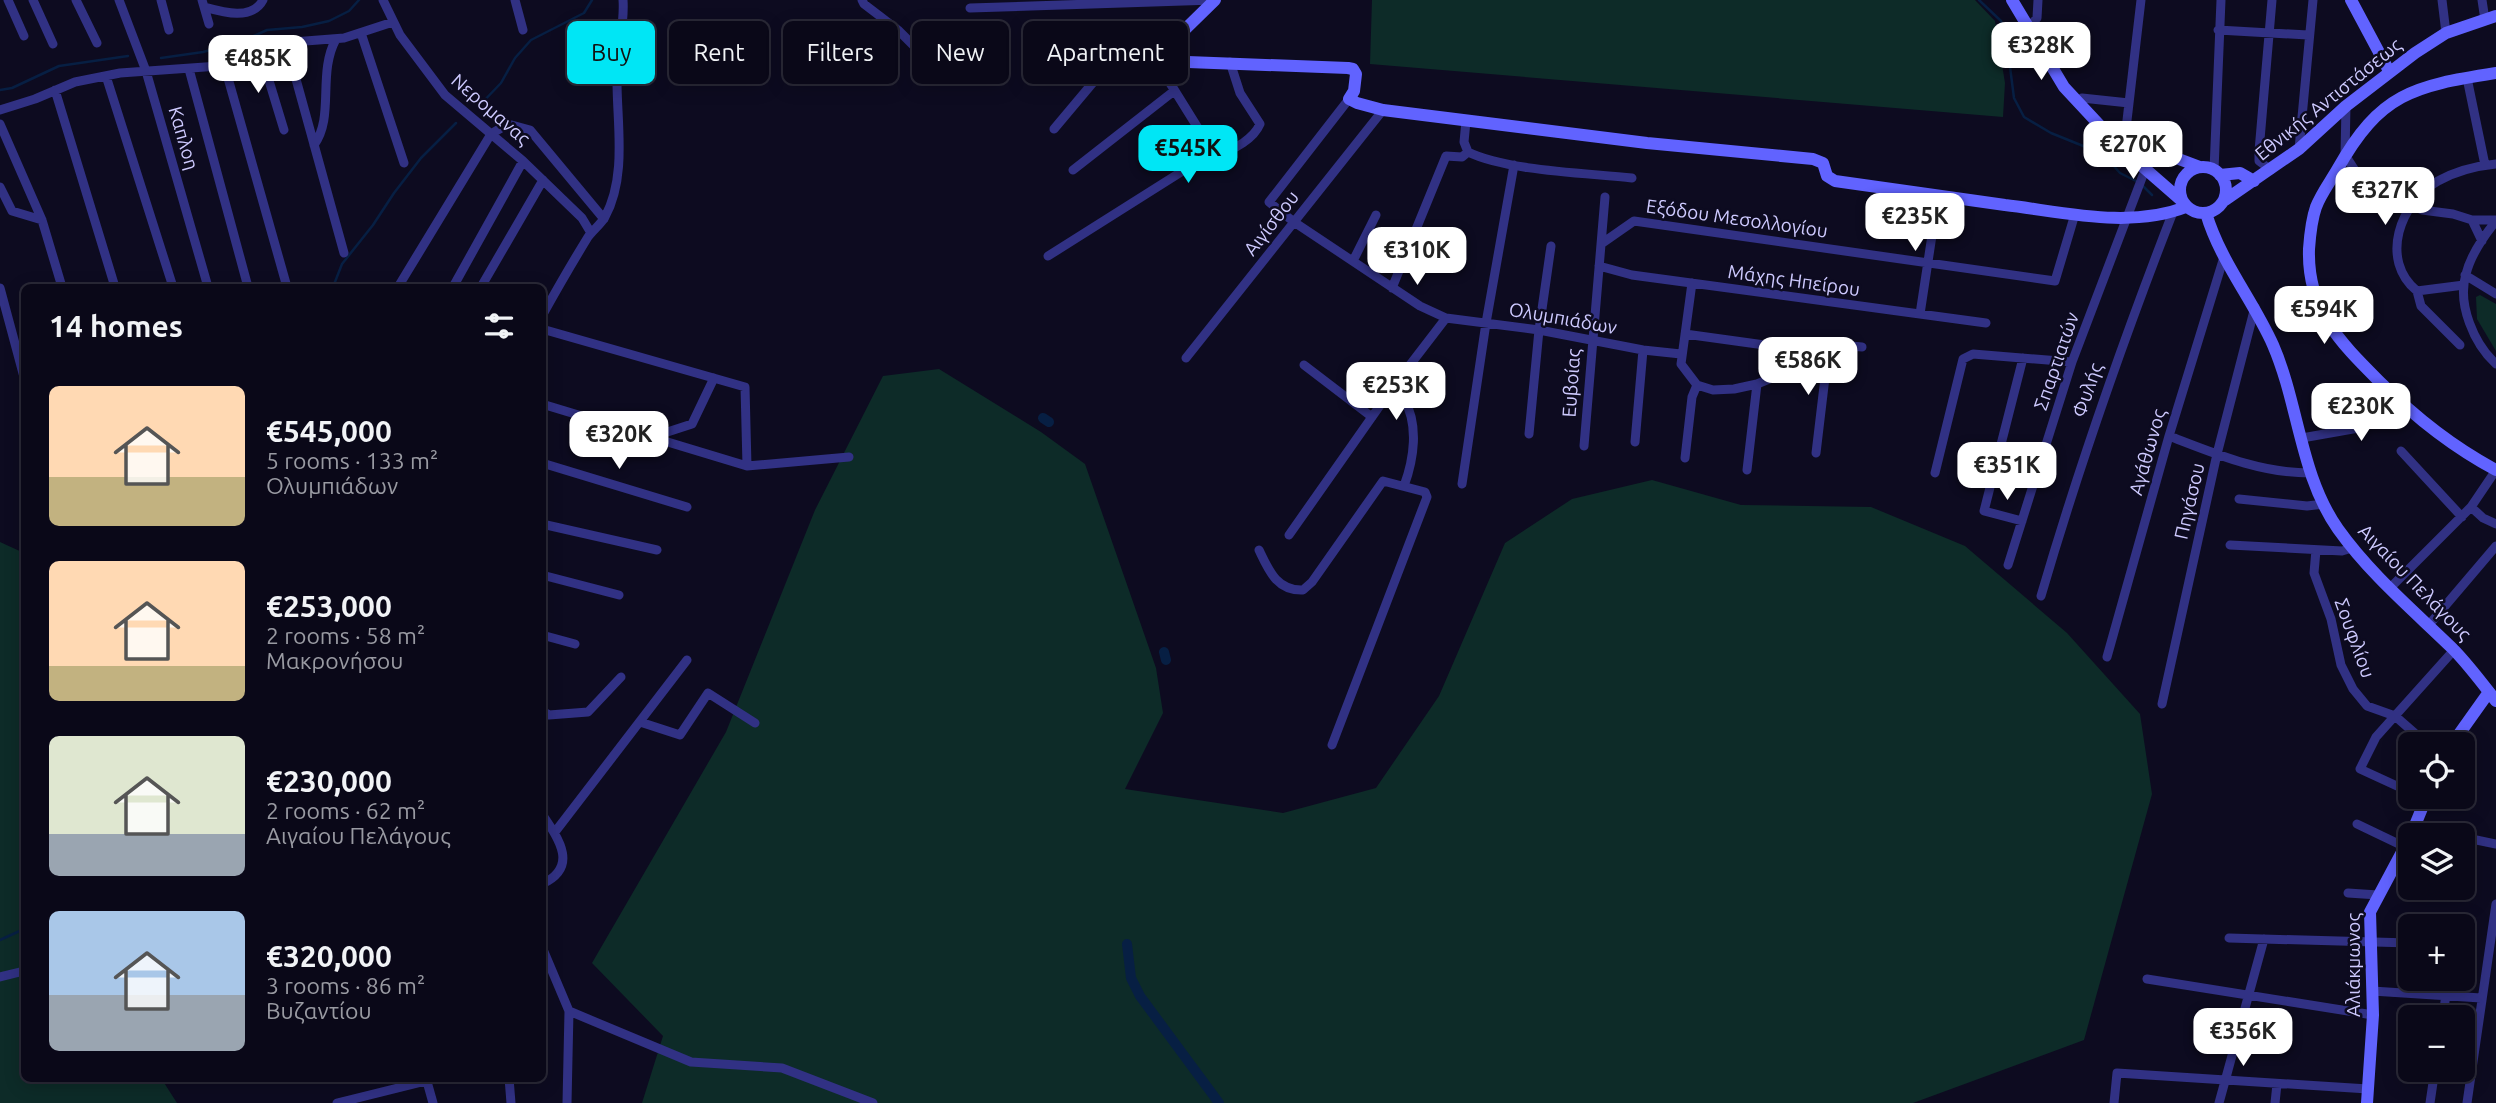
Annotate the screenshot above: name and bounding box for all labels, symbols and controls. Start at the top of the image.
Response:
chip: Buy [567,21,655,84]
chip: Rent [669,21,769,84]
chip: Filters [783,21,898,84]
chip: New [912,21,1009,84]
chip: Apartment [1023,21,1188,84]
pin: €328K [1992,22,2090,82]
text: €328K [2007,32,2075,57]
street label: Εθνικής Αντιστάσεως [2251,33,2406,165]
pin: €485K [209,36,307,95]
text: €485K [224,45,292,70]
street label: Νερομανας [447,69,535,149]
street label: Καπλοη [164,104,204,172]
pin: €270K [2084,122,2182,181]
pin: €545K [1139,125,1237,185]
text: €270K [2099,131,2167,156]
text: €545K [1154,135,1222,160]
pin: €327K [2336,168,2434,227]
text: €327K [2351,177,2419,202]
street label: Αιγίσθου [1239,186,1303,260]
street label: Εξόδου Μεσολλογίου [1645,194,1829,242]
pin: €235K [1866,194,1964,253]
text: €235K [1881,203,1949,228]
pin: €310K [1368,228,1466,287]
text: €310K [1383,237,1451,262]
street label: Μάχης Ηπείρου [1727,260,1861,300]
pin: €594K [2275,286,2373,346]
text: €594K [2290,296,2358,321]
street label: Ολυμπιάδων [1507,298,1619,338]
icon: filters [480,307,518,345]
text: 14 homes [49,309,183,343]
street label: Σπαρτιατών [2029,309,2083,413]
pin: €586K [1759,338,1857,397]
text: €586K [1774,347,1842,372]
street label: Ευβοίας [1558,348,1584,418]
street label: Φυλής [2067,360,2107,420]
pin: €253K [1347,362,1445,422]
text: €253K [1362,372,1430,397]
pin: €230K [2312,384,2410,443]
text: €230K [2327,393,2395,418]
street label: Αγάθωνος [2124,406,2170,498]
pin: €320K [570,412,668,471]
icon: home [105,414,189,498]
text: €545,000 [266,414,392,448]
text: €320K [585,421,653,446]
pin: €351K [1958,442,2056,502]
text: 5 rooms · 133 m² [266,448,438,473]
text: €351K [1973,452,2041,477]
street label: Πηγάσου [2170,461,2208,541]
text: Ολυμπιάδων [266,473,398,498]
street label: Αιγαίου Πελάγους [2354,519,2476,645]
icon: home [105,589,189,673]
text: €253,000 [266,589,392,623]
street label: Σουφλίου [2330,595,2380,681]
text: 2 rooms · 58 m² [266,623,425,648]
text: Μακρονήσου [266,648,403,673]
map controls [2398,732,2475,1082]
button: locate [2398,732,2475,809]
icon: home [105,764,189,848]
text: €230,000 [266,764,392,798]
text: 2 rooms · 62 m² [266,798,425,823]
text: Αιγαίου Πελάγους [266,823,451,848]
button: layers [2398,823,2475,900]
street label: Αλιάκμωνος [2342,913,2364,1017]
button: + [2398,914,2475,991]
icon: home [105,939,189,1023]
text: €320,000 [266,939,392,973]
text: 3 rooms · 86 m² [266,973,425,998]
text: Βυζαντίου [266,998,372,1023]
button: − [2398,1005,2475,1082]
pin: €356K [2194,1009,2292,1068]
text: €356K [2209,1018,2277,1043]

